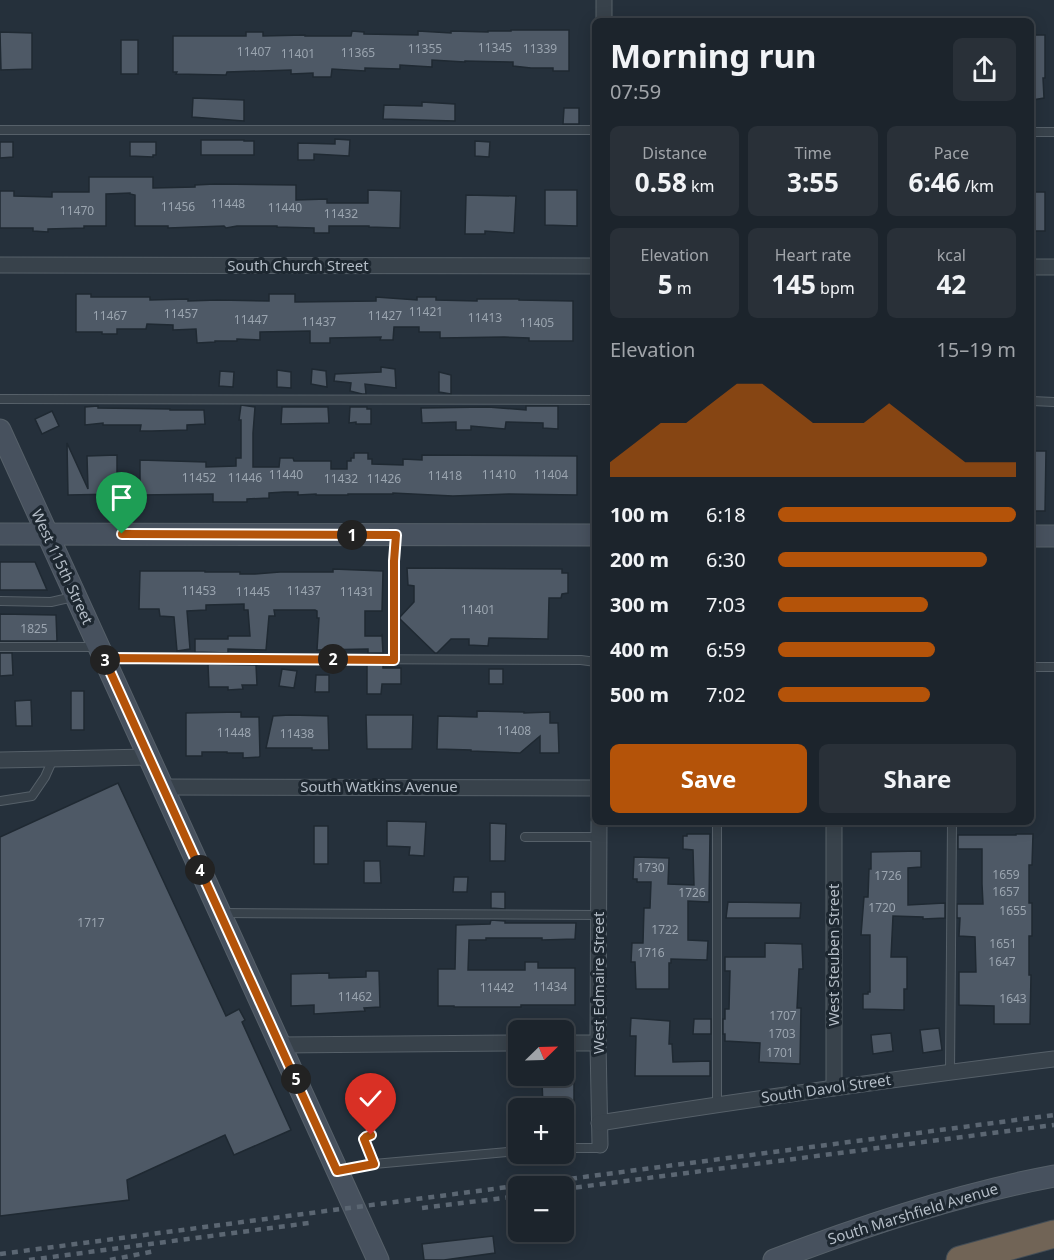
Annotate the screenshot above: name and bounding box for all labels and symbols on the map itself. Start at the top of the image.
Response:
house number: 11345 [478,39,512,56]
house number: 11355 [408,40,442,57]
house number: 11339 [523,40,557,57]
house number: 11407 [237,43,271,60]
house number: 11365 [341,44,375,61]
house number: 11401 [281,45,315,62]
house number: 11448 [211,195,245,212]
house number: 11456 [161,198,195,215]
house number: 11440 [268,199,302,216]
house number: 11470 [60,202,94,219]
house number: 11432 [324,205,358,222]
street label: South Church Street [227,255,369,275]
house number: 11421 [409,303,443,320]
house number: 11457 [164,305,198,322]
house number: 11467 [93,307,127,324]
house number: 11427 [368,307,402,324]
house number: 11413 [468,309,502,326]
house number: 11447 [234,311,268,328]
house number: 11437 [302,313,336,330]
house number: 11405 [520,314,554,331]
house number: 11440 [269,466,303,483]
house number: 11410 [482,466,516,483]
house number: 11404 [534,466,568,483]
house number: 11418 [428,467,462,484]
house number: 11452 [182,469,216,486]
house number: 11446 [228,469,262,486]
house number: 11432 [324,470,358,487]
house number: 11426 [367,470,401,487]
pin [96,472,147,534]
street label: West 115th Street [27,506,99,628]
pin: 1 [337,520,367,550]
house number: 11453 [182,582,216,599]
house number: 11437 [287,582,321,599]
house number: 11445 [236,583,270,600]
house number: 11431 [340,583,374,600]
house number: 11401 [461,601,495,618]
house number: 1825 [20,620,48,637]
pin: 2 [318,644,348,674]
pin: 3 [90,645,120,675]
house number: 11408 [497,722,531,739]
house number: 11448 [217,724,251,741]
house number: 11438 [280,725,314,742]
street label: South Watkins Avenue [300,776,458,796]
pin: 4 [185,855,215,885]
house number: 1730 [637,859,665,876]
house number: 1659 [992,866,1020,883]
house number: 1726 [874,867,902,884]
street label: West Steuben Street [823,883,843,1026]
house number: 1657 [992,883,1020,900]
house number: 1726 [678,884,706,901]
house number: 1720 [868,899,896,916]
house number: 1655 [999,902,1027,919]
street label: West Edmaire Street [588,911,608,1054]
house number: 1717 [77,914,105,931]
house number: 1722 [651,921,679,938]
house number: 1651 [989,935,1017,952]
house number: 1716 [637,944,665,961]
house number: 1647 [988,953,1016,970]
house number: 11434 [533,978,567,995]
house number: 11442 [480,979,514,996]
house number: 11462 [338,988,372,1005]
house number: 1643 [999,990,1027,1007]
house number: 1707 [769,1007,797,1024]
north arrow [508,1020,574,1086]
house number: 1703 [768,1025,796,1042]
house number: 1701 [766,1044,794,1061]
pin: 5 [281,1064,311,1094]
street label: South Davol Street [760,1069,893,1107]
pin [345,1073,396,1135]
street label: South Marshfield Avenue [825,1178,1000,1248]

